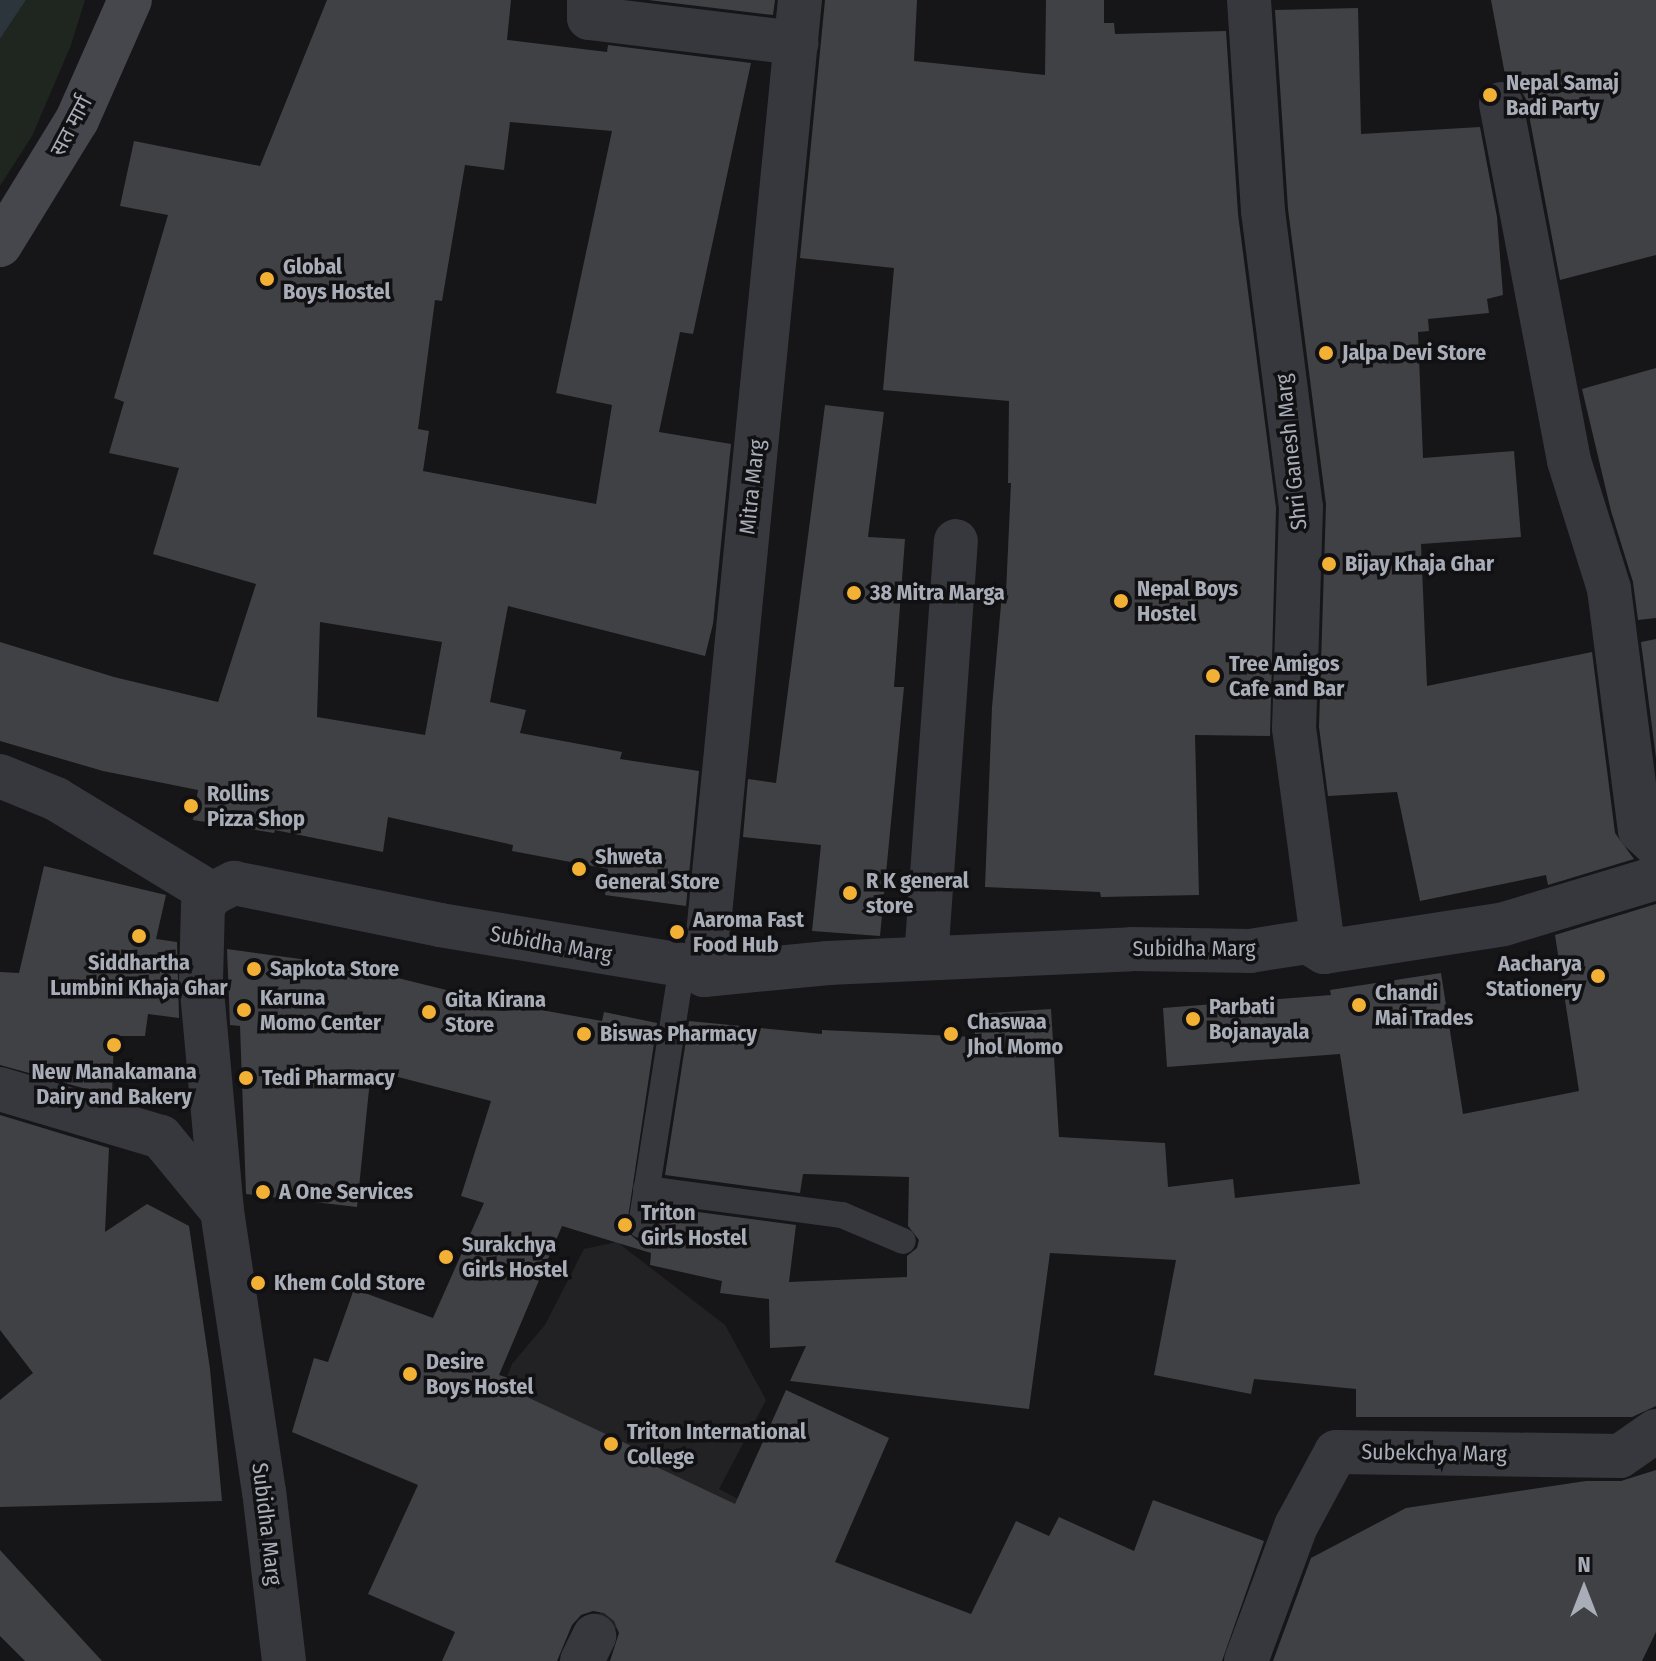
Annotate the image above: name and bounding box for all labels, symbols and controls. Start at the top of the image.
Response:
place label: Nepal Samaj Badi Party [1506,69,1619,120]
marker: Nepal Samaj Badi Party [1481,86,1499,104]
street label: सत मार्ग [44,92,98,160]
place label: Global Boys Hostel [283,253,390,304]
marker: Global Boys Hostel [258,270,276,288]
place label: Jalpa Devi Store [1342,340,1486,366]
marker: Jalpa Devi Store [1317,344,1335,362]
street label: Shri Ganesh Marg [1270,373,1312,531]
street label: Mitra Marg [734,438,770,536]
place label: Bijay Khaja Ghar [1345,551,1494,577]
marker: Bijay Khaja Ghar [1320,555,1338,573]
place label: Nepal Boys Hostel [1137,575,1238,626]
place label: 38 Mitra Marga [870,580,1005,606]
marker: 38 Mitra Marga [845,584,863,602]
marker: Nepal Boys Hostel [1112,592,1130,610]
place label: Tree Amigos Cafe and Bar [1229,650,1344,702]
marker: Tree Amigos Cafe and Bar [1204,667,1222,685]
place label: Rollins Pizza Shop [207,780,305,832]
marker: Rollins Pizza Shop [182,797,200,815]
place label: Shweta General Store [595,843,720,894]
marker: Shweta General Store [570,860,588,878]
place label: R K general store [866,867,969,918]
marker: R K general store [841,884,859,902]
place label: Aaroma Fast Food Hub [693,906,804,958]
street label: Subidha Marg [488,920,614,968]
marker: Aaroma Fast Food Hub [668,923,686,941]
marker: Siddhartha Lumbini Khaja Ghar [130,927,148,945]
street label: Subidha Marg [1132,936,1256,962]
place label: Siddhartha Lumbini Khaja Ghar [50,949,228,1000]
place label: Aacharya Stationery [1486,950,1582,1002]
place label: Sapkota Store [270,956,399,982]
marker: Sapkota Store [245,960,263,978]
marker: Aacharya Stationery [1589,967,1607,985]
place label: Chandi Mai Trades [1375,979,1473,1030]
place label: Karuna Momo Center [260,984,381,1036]
place label: Gita Kirana Store [445,986,546,1038]
place label: Parbati Bojanayala [1209,993,1309,1044]
marker: Chandi Mai Trades [1350,996,1368,1014]
marker: Karuna Momo Center [235,1001,253,1019]
marker: Gita Kirana Store [420,1003,438,1021]
place label: Chaswaa Jhol Momo [967,1008,1063,1060]
marker: Parbati Bojanayala [1184,1010,1202,1028]
place label: Biswas Pharmacy [600,1021,757,1047]
marker: Biswas Pharmacy [575,1025,593,1043]
marker: Chaswaa Jhol Momo [942,1025,960,1043]
marker: New Manakamana Dairy and Bakery [105,1036,123,1054]
place label: New Manakamana Dairy and Bakery [31,1058,197,1110]
place label: Tedi Pharmacy [262,1065,395,1091]
marker: Tedi Pharmacy [237,1069,255,1087]
place label: A One Services [279,1179,413,1205]
marker: A One Services [254,1183,272,1201]
place label: Triton Girls Hostel [641,1199,747,1250]
marker: Triton Girls Hostel [616,1216,634,1234]
place label: Surakchya Girls Hostel [462,1231,568,1282]
marker: Surakchya Girls Hostel [437,1248,455,1266]
place label: Khem Cold Store [274,1270,425,1296]
marker: Khem Cold Store [249,1274,267,1292]
place label: Desire Boys Hostel [426,1348,533,1400]
marker: Desire Boys Hostel [401,1365,419,1383]
place label: Triton International College [627,1418,806,1470]
marker: Triton International College [602,1435,620,1453]
street label: Subekchya Marg [1361,1439,1507,1467]
street label: Subidha Marg [246,1461,288,1587]
north arrow [1544,1549,1624,1629]
text: N [1577,1551,1591,1578]

